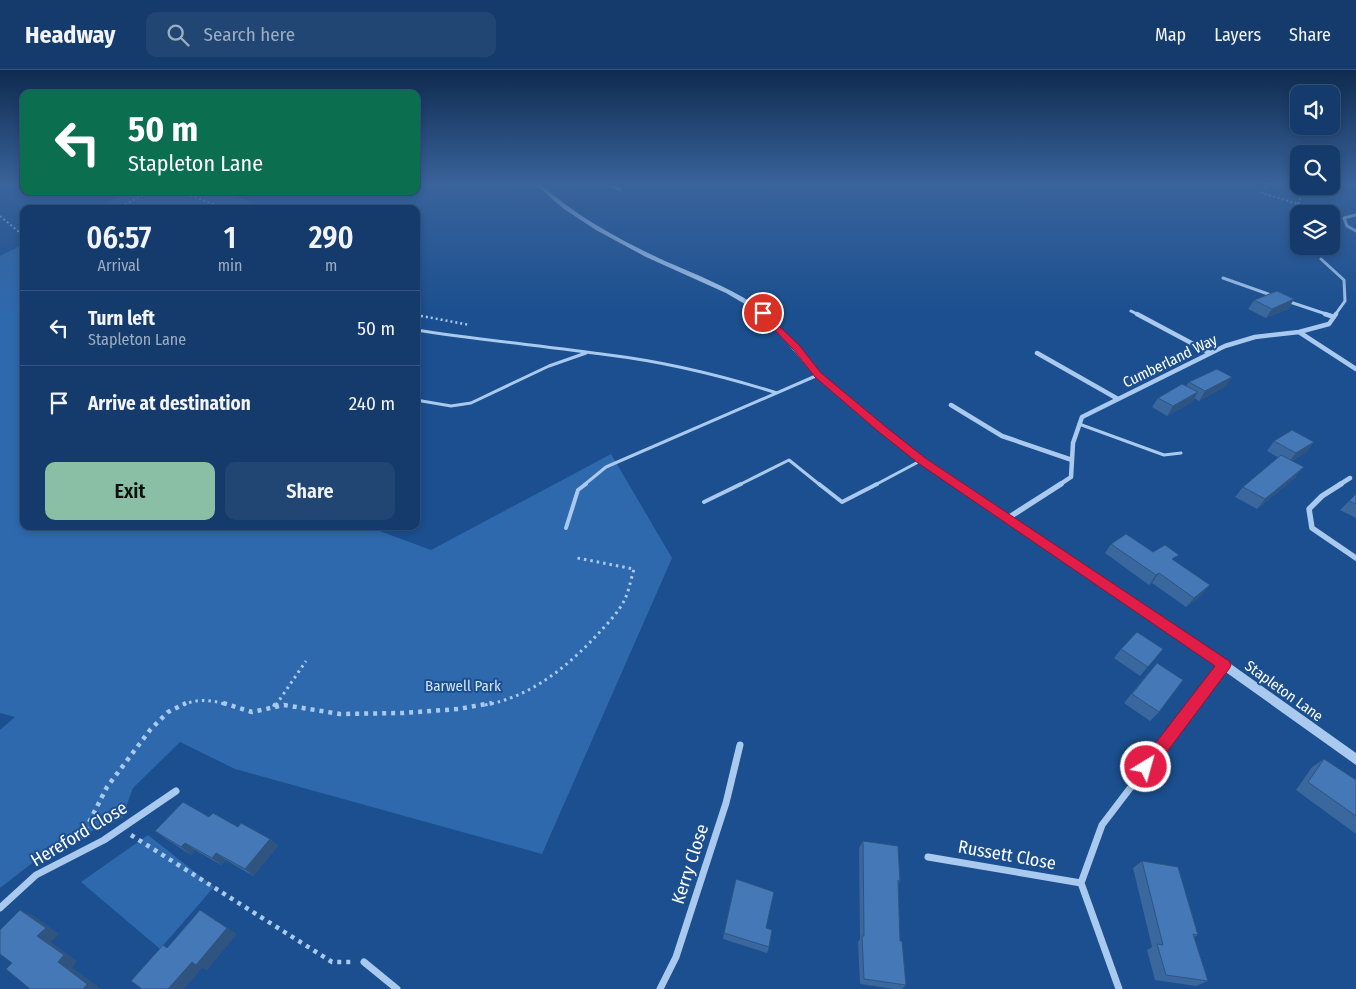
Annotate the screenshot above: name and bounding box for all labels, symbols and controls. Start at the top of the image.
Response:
search box [146,12,496,57]
text: Headway [25,21,116,49]
icon: search [164,21,192,49]
text: Search here [204,23,295,46]
text: Map [1155,24,1186,46]
text: Layers [1214,24,1261,46]
text: Share [1289,24,1331,46]
map controls [1290,85,1340,255]
button: sound [1290,85,1340,135]
text: 50 m [128,108,198,150]
icon: left [45,110,110,175]
button: search [1290,145,1340,195]
text: Stapleton Lane [128,150,263,177]
button: layers [1290,205,1340,255]
text: 06:57 [86,220,151,256]
text: 1 [224,220,236,256]
text: 290 [309,220,354,256]
text: Arrival [98,256,140,275]
text: min [218,256,242,275]
text: m [325,256,337,275]
pin [742,292,784,334]
icon: arrive [749,299,777,327]
text: Turn left [88,307,155,330]
icon: left [45,314,73,342]
text: 50 m [357,317,395,340]
text: Stapleton Lane [88,330,186,349]
street label: Cumberland Way [1120,330,1220,392]
icon: arrive [45,389,73,417]
text: Arrive at destination [88,392,251,415]
text: 240 m [349,392,395,415]
button: Exit [45,462,215,520]
button: Share [225,462,395,520]
street label: Stapleton Lane [1241,657,1327,725]
park label: Barwell Park [425,677,501,695]
position arrow [1119,740,1171,792]
street label: Hereford Close [27,797,131,871]
street label: Kerry Close [667,821,713,907]
street label: Russett Close [956,836,1058,874]

